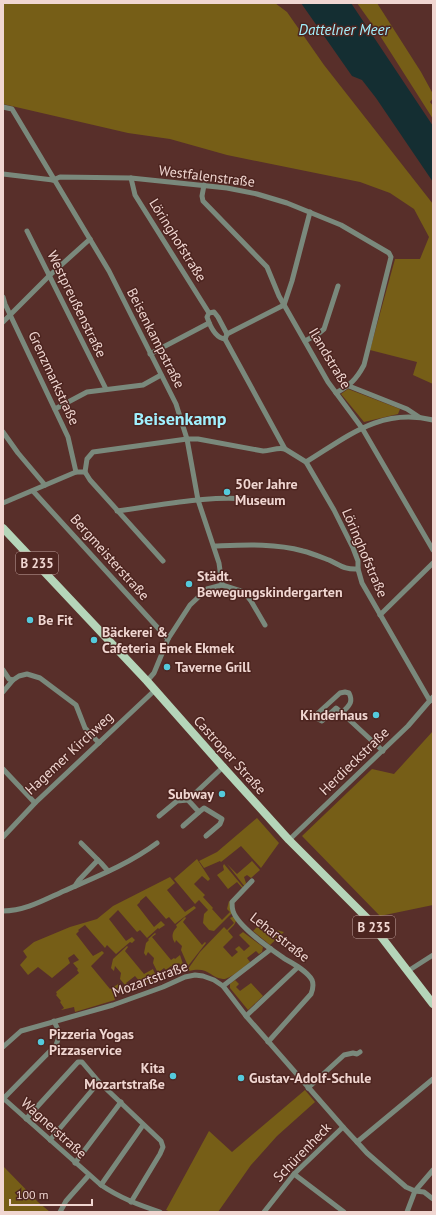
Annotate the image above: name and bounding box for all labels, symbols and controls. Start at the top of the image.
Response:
water label: Dattelner Meer [299,20,390,39]
street label: Westfalenstraße [158,161,256,191]
street label: Löringhofstraße [145,195,211,285]
street label: Westpreußenstraße [43,248,111,360]
street label: Beisenkampstraße [123,285,189,391]
street label: Ilandstraße [305,324,355,392]
street label: Grenzmarkstraße [24,328,84,428]
district label: Beisenkamp [133,407,227,430]
place label: 50er Jahre Museum [235,475,298,509]
marker: 50er Jahre Museum [222,487,232,497]
street label: Löringhofstraße [338,506,392,600]
street label: Bergmeisterstraße [67,510,153,604]
road number: B 235 [16,552,58,574]
place label: Städt. Bewegungskindergarten [197,567,343,601]
marker: Städt. Bewegungskindergarten [184,579,194,589]
place label: Be Fit [38,611,73,629]
marker: Be Fit [25,615,35,625]
place label: Bäckerei & Cafeteria Emek Ekmek [102,623,234,657]
marker: Bäckerei & Cafeteria Emek Ekmek [89,635,99,645]
place label: Taverne Grill [175,658,251,676]
marker: Taverne Grill [162,662,172,672]
place label: Kinderhaus [300,706,368,724]
street label: Hagemer Kirchweg [21,708,117,798]
marker: Kinderhaus [371,710,381,720]
street label: Castroper Straße [190,712,270,798]
street label: Herdieckstraße [315,723,393,799]
place label: Subway [168,785,214,803]
marker: Subway [217,789,227,799]
street label: Leharstraße [247,908,313,966]
road number: B 235 [353,916,395,938]
street label: Mozartstraße [110,957,190,1001]
place label: Pizzeria Yogas Pizzaservice [49,1025,134,1059]
marker: Pizzeria Yogas Pizzaservice [36,1037,46,1047]
place label: Kita Mozartstraße [84,1059,165,1093]
place label: Gustav-Adolf-Schule [249,1069,371,1087]
marker: Kita Mozartstraße [168,1071,178,1081]
marker: Gustav-Adolf-Schule [236,1073,246,1083]
street label: Wagnerstraße [17,1094,91,1162]
street label: Schürenheck [269,1118,335,1186]
scale bar [10,1181,92,1207]
text: 100 m [16,1187,49,1202]

